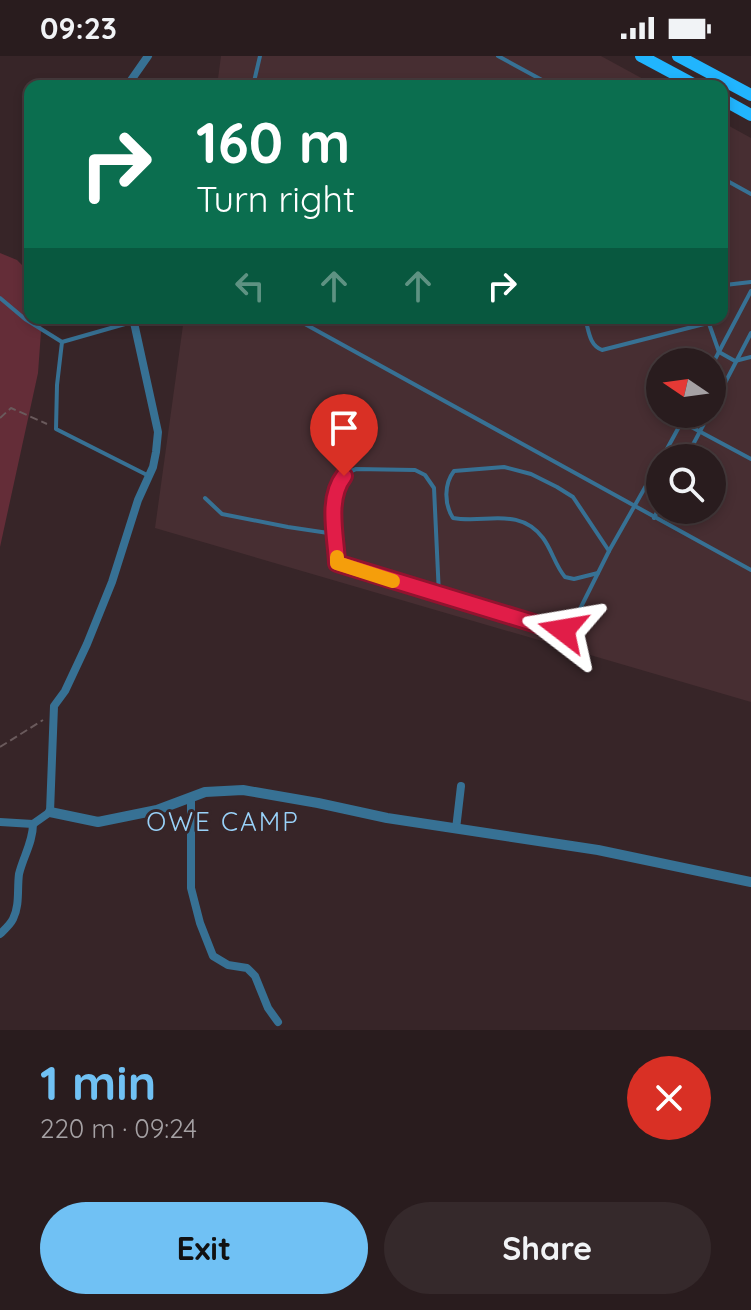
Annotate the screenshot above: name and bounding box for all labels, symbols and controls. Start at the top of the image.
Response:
text: 09:23 [40,9,117,47]
text: 160 m [196,107,350,177]
icon: right [64,112,168,216]
text: Turn right [196,176,355,221]
icon: left [228,264,272,308]
icon: ahead [312,264,356,308]
icon: ahead [396,264,440,308]
icon: right [480,264,524,308]
north arrow [646,348,726,428]
map controls [646,348,726,524]
pin [310,394,378,476]
icon: arrive [322,406,366,450]
button: search [646,444,726,524]
position arrow [521,588,605,672]
district label: OWE CAMP [146,805,300,838]
text: 1 min [40,1052,156,1112]
button: close [627,1056,711,1140]
text: 220 m · 09:24 [40,1112,197,1145]
button: Exit [40,1202,368,1294]
button: Share [384,1202,711,1294]

